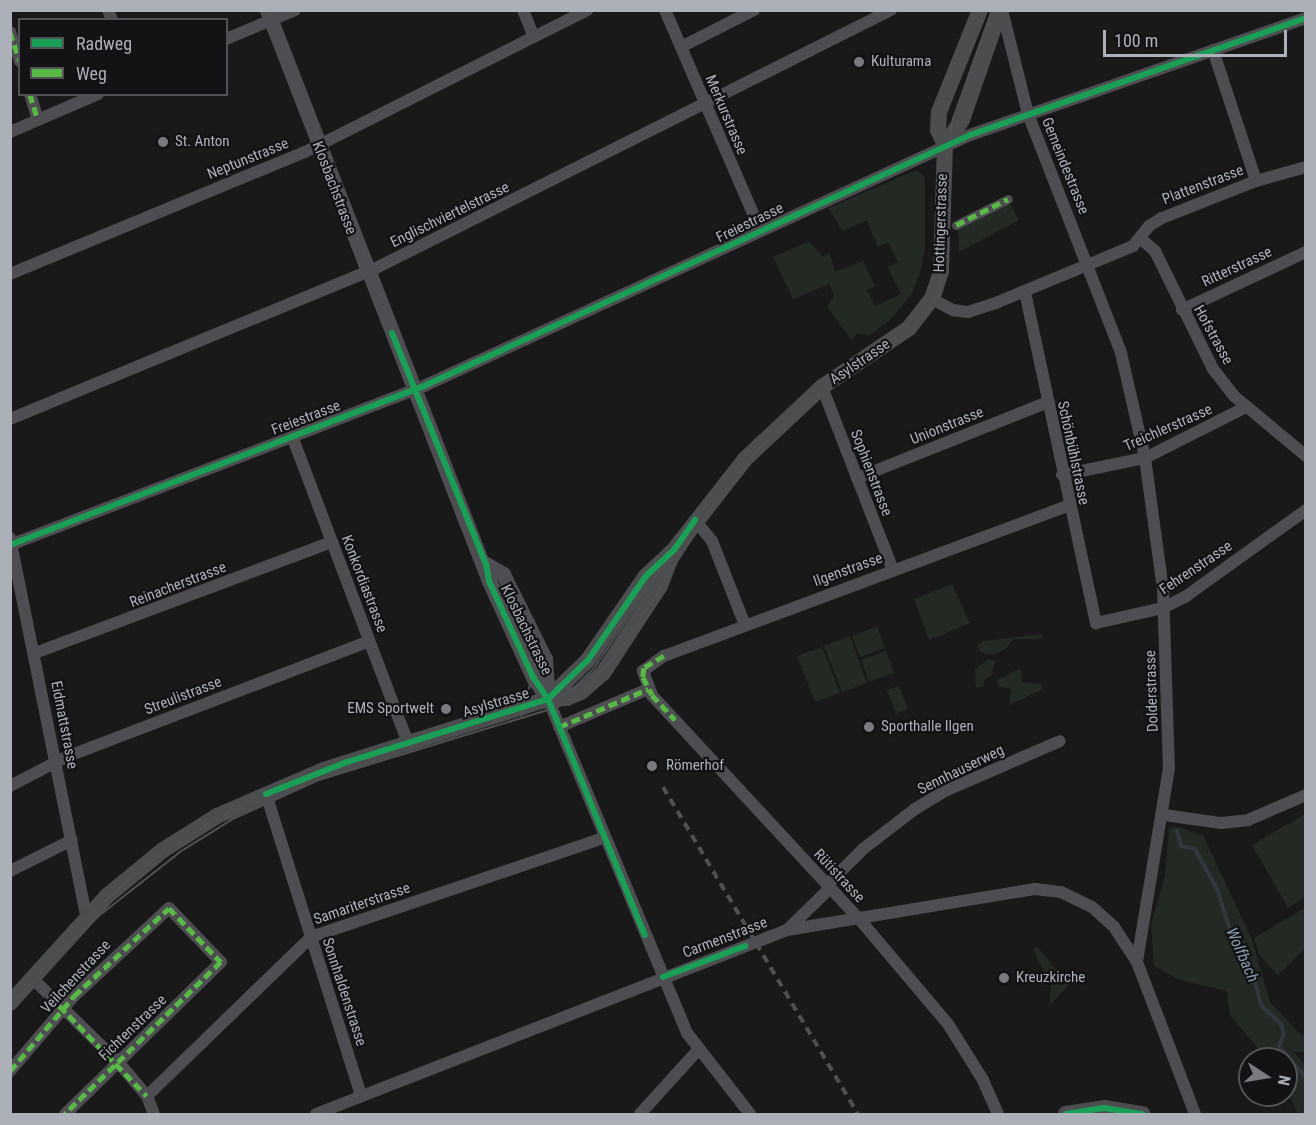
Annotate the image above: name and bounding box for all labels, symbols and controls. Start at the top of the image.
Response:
legend [18,18,228,96]
scale bar [1106,18,1290,56]
text: 100 m [1114,30,1158,51]
text: Radweg [76,33,132,54]
place label: Kulturama [871,53,931,71]
marker: Kulturama [852,55,866,69]
text: Weg [76,63,107,84]
street label: Merkurstrasse [701,72,751,158]
street label: Gemeindestrasse [1037,115,1093,217]
place label: St. Anton [175,133,230,151]
marker: St. Anton [156,135,170,149]
street label: Neptunstrasse [205,135,291,183]
street label: Klosbachstrasse [308,139,360,237]
street label: Plattenstrasse [1160,161,1246,209]
street label: Hottingerstrasse [930,173,952,273]
street label: Englischviertelstrasse [388,178,512,252]
street label: Freiestrasse [714,199,786,247]
street label: Ritterstrasse [1199,243,1275,291]
street label: Hofstrasse [1189,302,1237,368]
street label: Asylstrasse [827,335,893,389]
street label: Freiestrasse [269,397,343,439]
street label: Schönbühlstrasse [1053,400,1093,506]
street label: Treichlerstrasse [1121,400,1215,456]
street label: Unionstrasse [908,403,986,449]
street label: Sophienstrasse [846,427,896,519]
street label: Konkordiastrasse [337,533,391,635]
street label: Fehrenstrasse [1156,537,1236,599]
street label: Ilgenstrasse [811,549,885,591]
street label: Reinacherstrasse [127,558,229,612]
street label: Klosbachstrasse [496,582,556,678]
street label: Dolderstrasse [1142,650,1162,732]
street label: Streulistrasse [142,673,224,719]
street label: Eidmattstrasse [47,680,81,770]
street label: Asylstrasse [461,684,531,722]
place label: EMS Sportwelt [347,700,434,718]
marker: EMS Sportwelt [439,702,453,716]
place label: Sporthalle Ilgen [881,718,974,736]
marker: Sporthalle Ilgen [862,720,876,734]
street label: Sennhauserweg [915,741,1007,799]
marker: Römerhof [643,757,661,775]
place label: Römerhof [666,757,724,775]
street label: Rütistrasse [810,846,868,906]
street label: Samariterstrasse [311,879,413,929]
street label: Carmenstrasse [680,914,770,962]
water label: Wolfbach [1222,925,1262,985]
street label: Sonnhaldenstrasse [318,936,370,1048]
street label: Veilchenstrasse [37,937,115,1017]
place label: Kreuzkirche [1016,969,1085,987]
marker: Kreuzkirche [997,971,1011,985]
street label: Fichtenstrasse [95,991,171,1065]
north arrow [1238,1047,1298,1107]
text: N [1274,1074,1294,1087]

